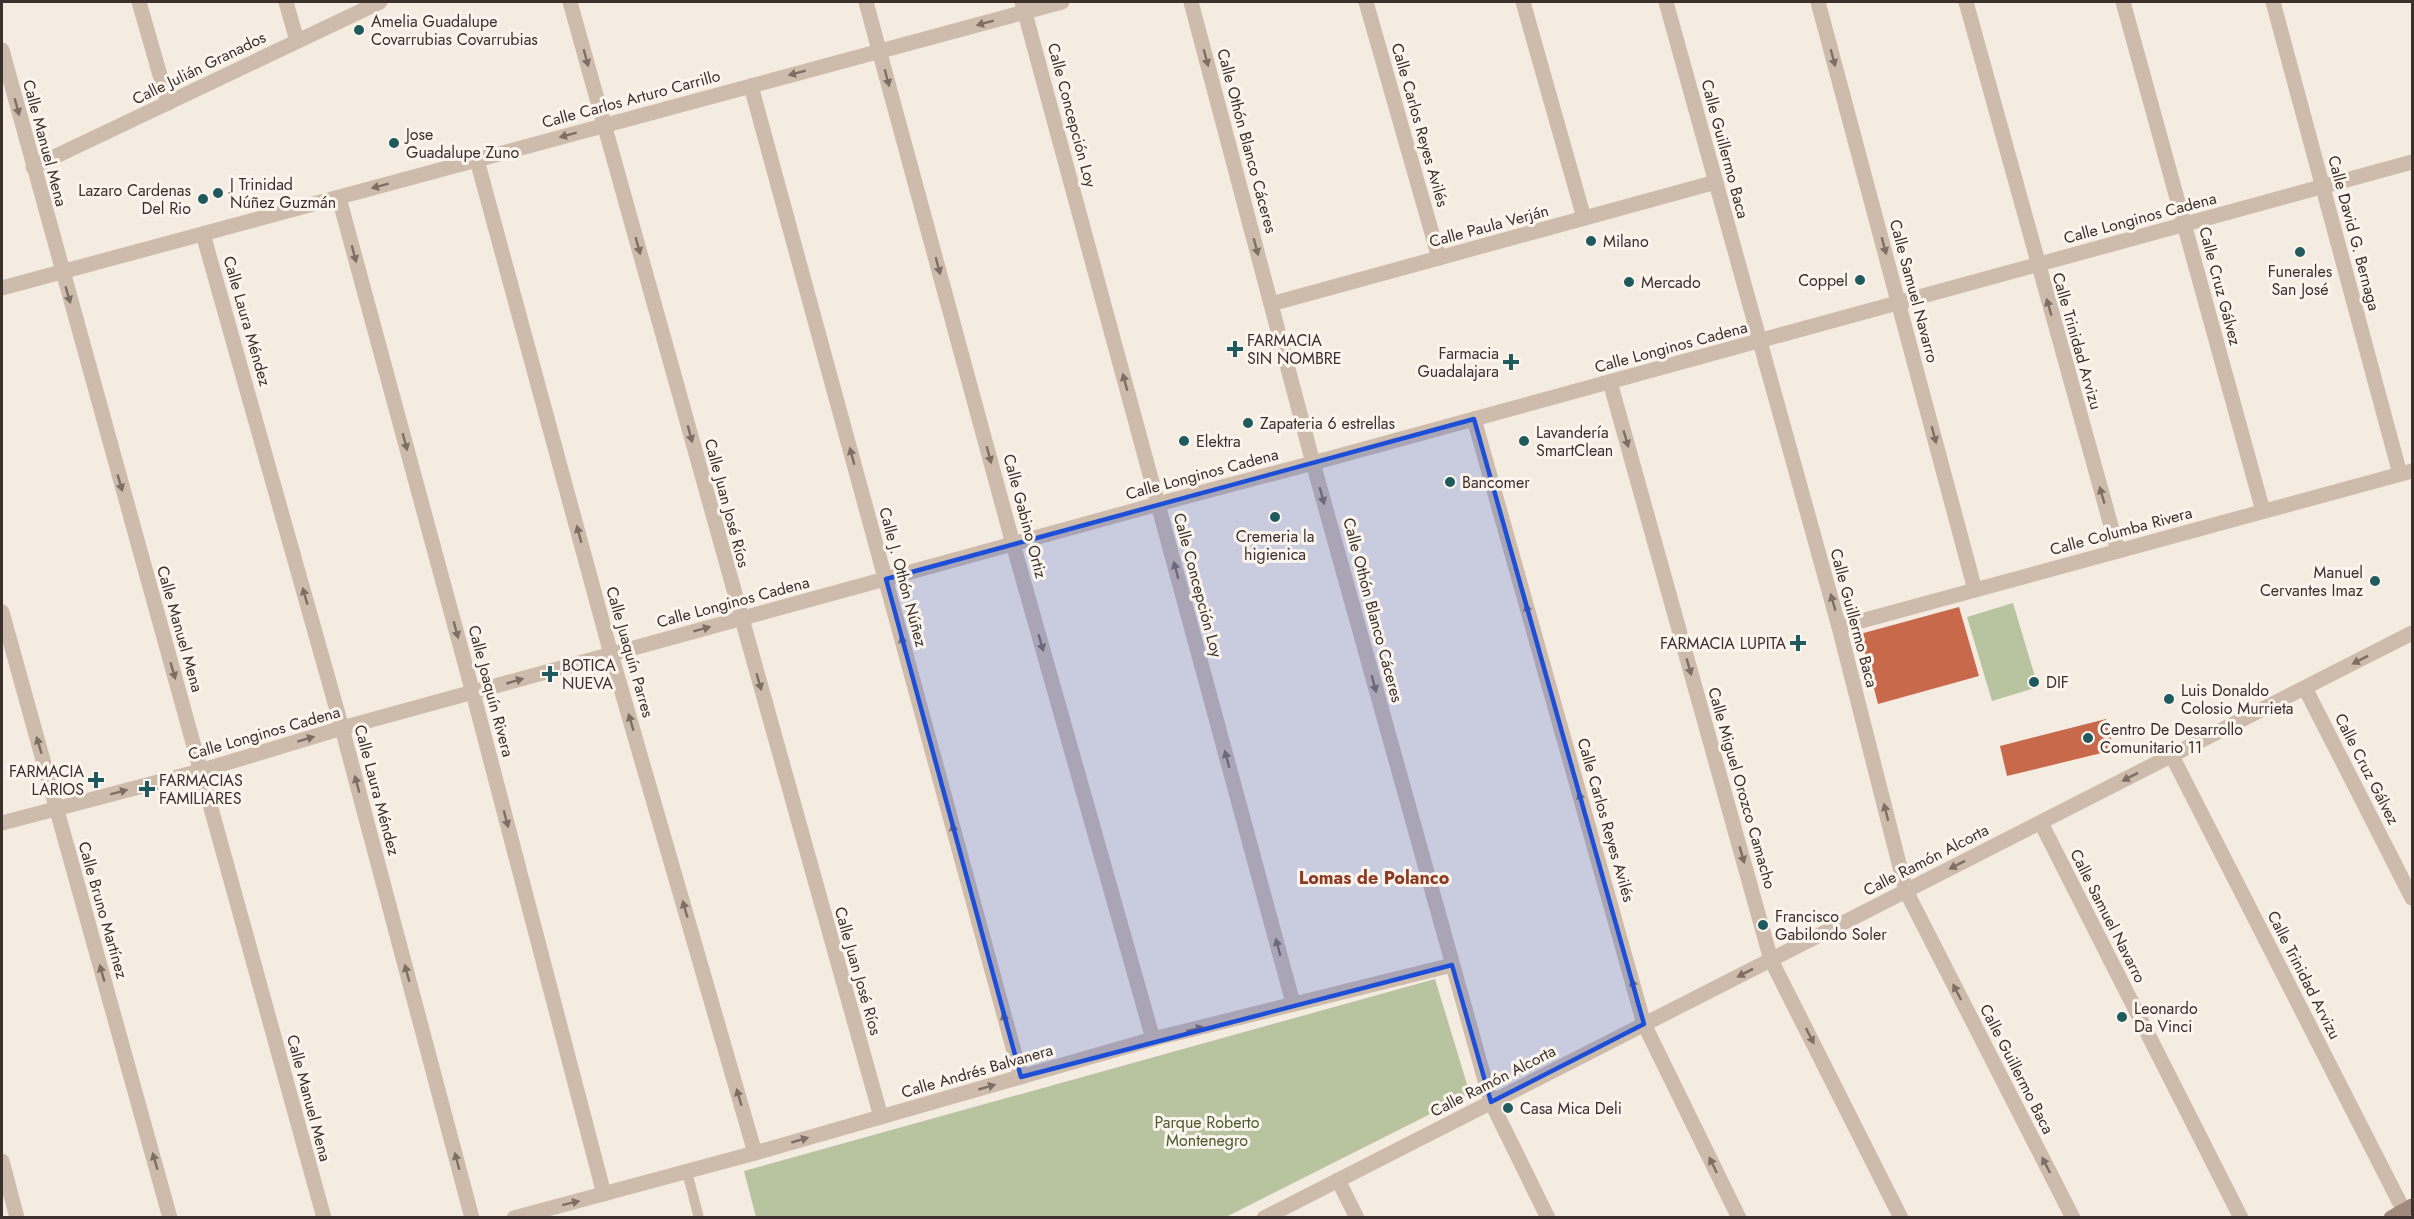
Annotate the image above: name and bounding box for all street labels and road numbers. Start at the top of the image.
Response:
street label: Calle Julián Granados [128,26,270,110]
street label: Calle Concepción Loy [1042,40,1103,191]
street label: Calle Carlos Reyes Avilés [1386,40,1454,210]
street label: Calle Othón Blanco Cáceres [1211,46,1283,236]
street label: Calle Carlos Arturo Carrillo [539,64,723,134]
street label: Calle Manuel Mena [17,77,73,209]
street label: Calle Guillermo Baca [1695,77,1755,221]
street label: Calle David G. Bernaga [2322,153,2386,313]
street label: Calle Longinos Cadena [2061,187,2219,249]
street label: Calle Paula Verján [1427,199,1551,253]
street label: Calle Samuel Navarro [1884,217,1944,365]
street label: Calle Cruz Gálvez [2193,224,2247,349]
street label: Calle Laura Méndez [217,253,277,389]
street label: Calle Trinidad Arvizu [2046,270,2108,412]
street label: Calle Longinos Cadena [1592,316,1750,378]
street label: Calle Juan José Ríos [699,436,755,570]
street label: Calle Longinos Cadena [1123,443,1281,505]
street label: Calle Gabino Ortiz [997,451,1053,581]
street label: Calle Columba Rivera [2047,501,2195,561]
street label: Calle J. Othón Núñez [873,505,933,650]
street label: Calle Concepción Loy [1168,510,1229,661]
street label: Calle Othón Blanco Cáceres [1337,515,1409,705]
street label: Calle Guillermo Baca [1824,546,1884,690]
street label: Calle Manuel Mena [151,563,209,695]
street label: Calle Longinos Cadena [654,571,812,633]
street label: Calle Juaquín Parres [600,584,660,720]
street label: Calle Joaquín Rivera [462,623,520,759]
street label: Calle Miguel Orozco Camacho [1702,685,1782,892]
street label: Calle Longinos Cadena [185,700,343,766]
street label: Calle Cruz Gálvez [2329,709,2405,829]
street label: Calle Laura Méndez [348,722,406,859]
street label: Calle Carlos Reyes Avilés [1572,735,1640,905]
street label: Calle Ramón Alcorta [1859,818,1993,902]
street label: Calle Bruno Martínez [72,839,134,982]
street label: Calle Samuel Navarro [2064,845,2152,987]
street label: Calle Juan José Ríos [829,904,887,1038]
street label: Calle Trinidad Arvizu [2262,907,2346,1043]
street label: Calle Guillermo Baca [1974,1000,2060,1138]
street label: Calle Manuel Mena [281,1032,337,1164]
street label: Calle Andrés Balvanera [898,1038,1056,1104]
street label: Calle Ramón Alcorta [1426,1039,1560,1123]

